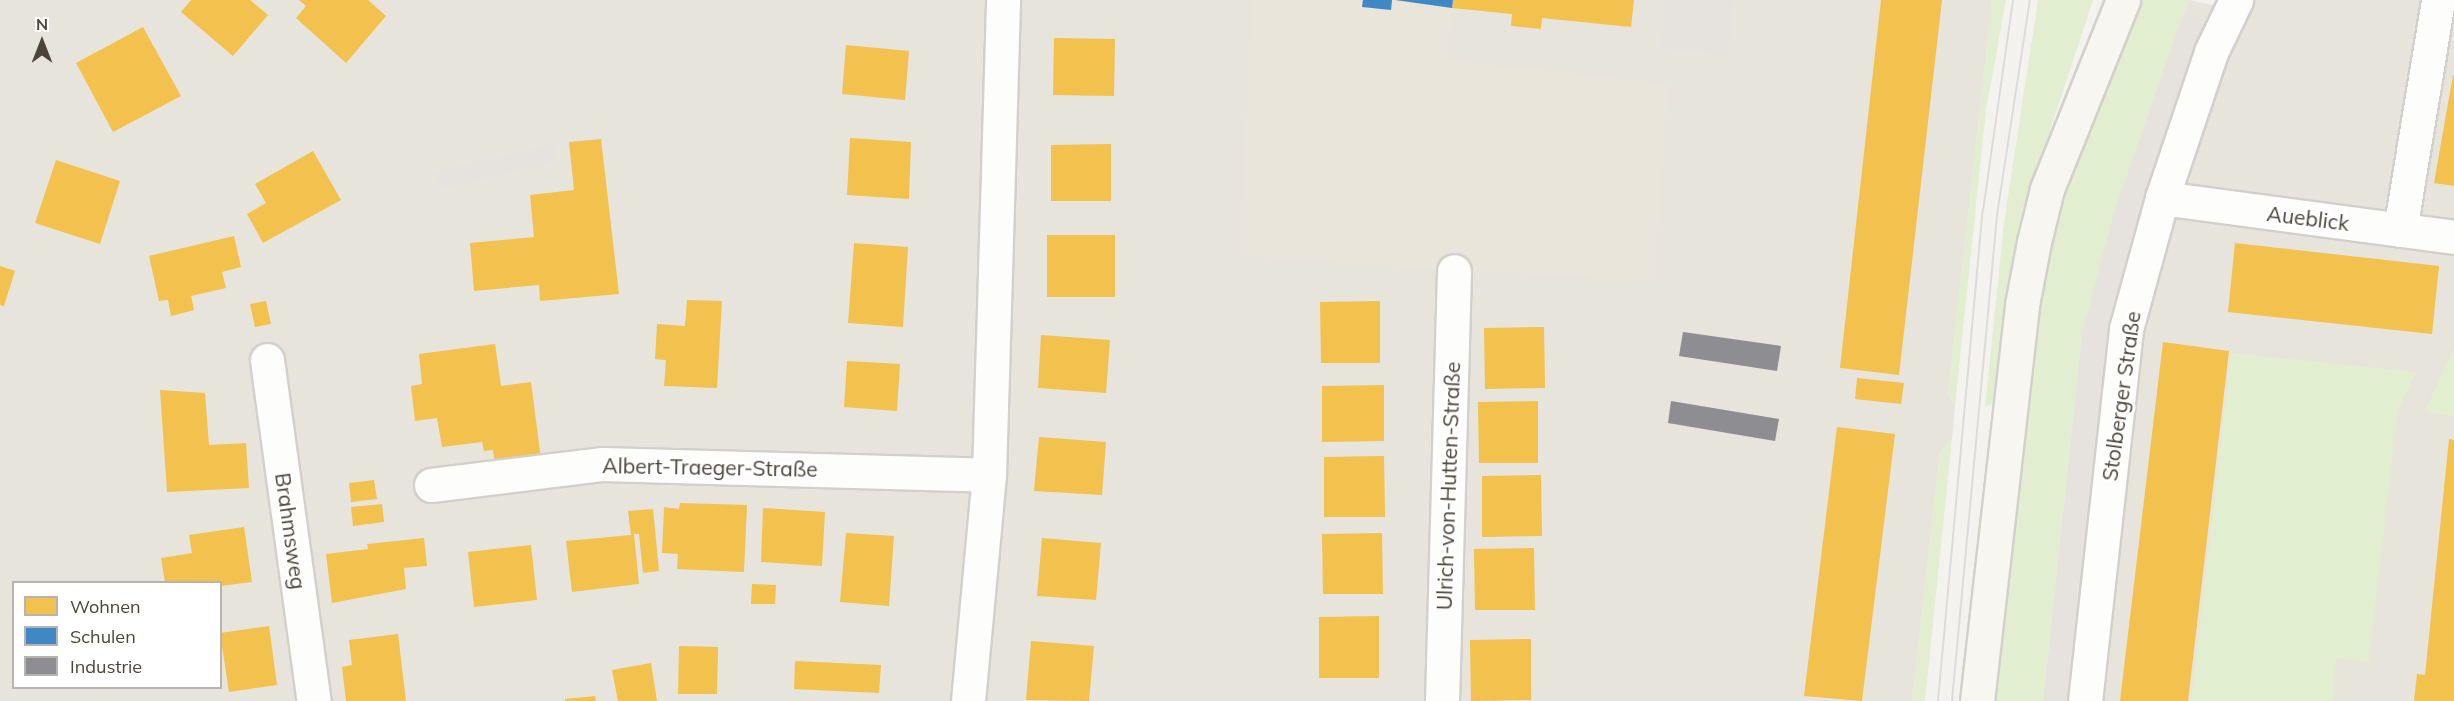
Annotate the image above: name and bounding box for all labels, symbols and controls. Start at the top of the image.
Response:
north arrow [12,12,72,72]
text: N [36,14,48,34]
street label: Aueblick [2265,200,2351,236]
street label: Stolberger Straße [2097,309,2145,483]
street label: Ulrich-von-Hutten-Straße [1431,361,1465,611]
street label: Albert-Traeger-Straße [602,453,818,481]
street label: Brahmsweg [270,471,312,591]
legend [12,581,222,689]
text: Wohnen [70,595,141,618]
text: Schulen [70,625,136,648]
text: Industrie [70,655,142,678]

